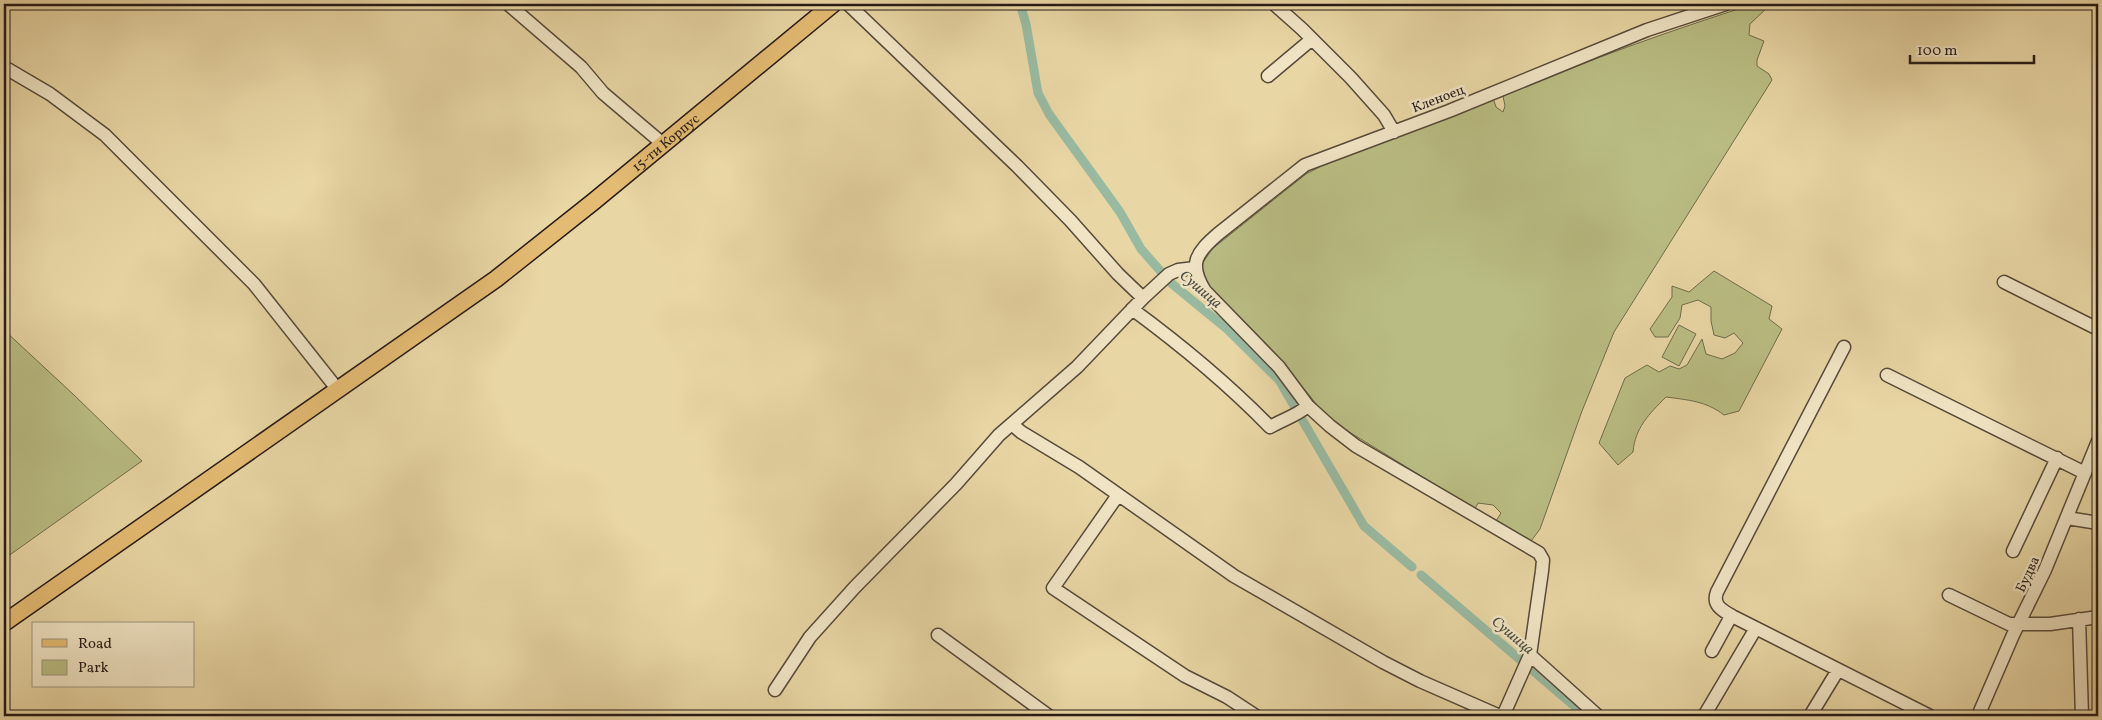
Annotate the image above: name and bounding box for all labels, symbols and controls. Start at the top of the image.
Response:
scale bar [1910,32,2033,64]
text: 100 m [1917,41,1957,62]
street label: Кленоец [1409,81,1468,118]
street label: 15-ти Корпус [629,110,704,177]
water label: Сушица [1174,266,1226,314]
street label: Будва [2012,553,2045,596]
water label: Сушица [1486,612,1538,660]
legend [32,622,195,688]
text: Road [78,634,112,655]
text: Park [78,658,109,679]

